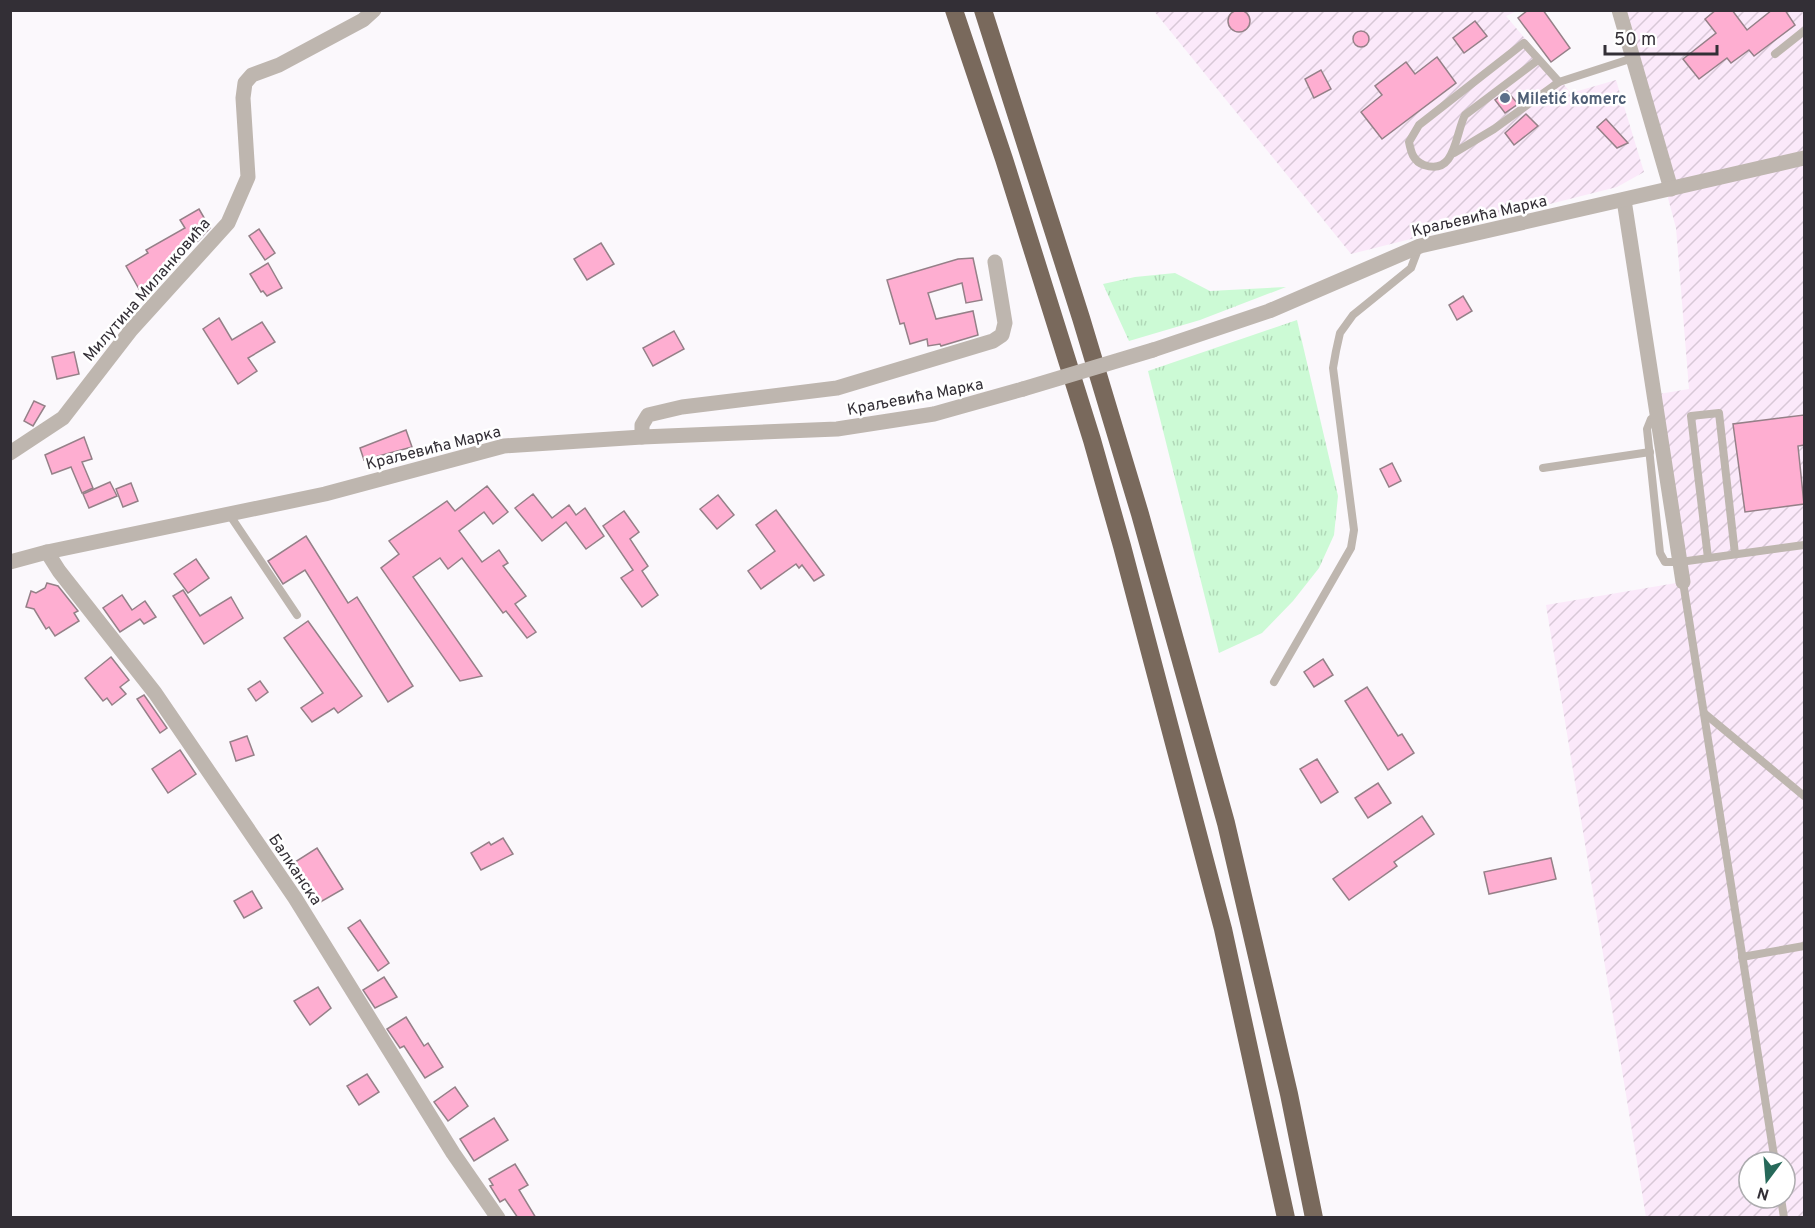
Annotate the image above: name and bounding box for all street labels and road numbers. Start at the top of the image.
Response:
street label: Краљевића Марка [1410,192,1549,242]
street label: Милутина Миланковића [80,214,215,366]
street label: Краљевића Марка [846,375,985,421]
street label: Краљевића Марка [364,422,503,475]
street label: Балканска [263,831,326,910]

